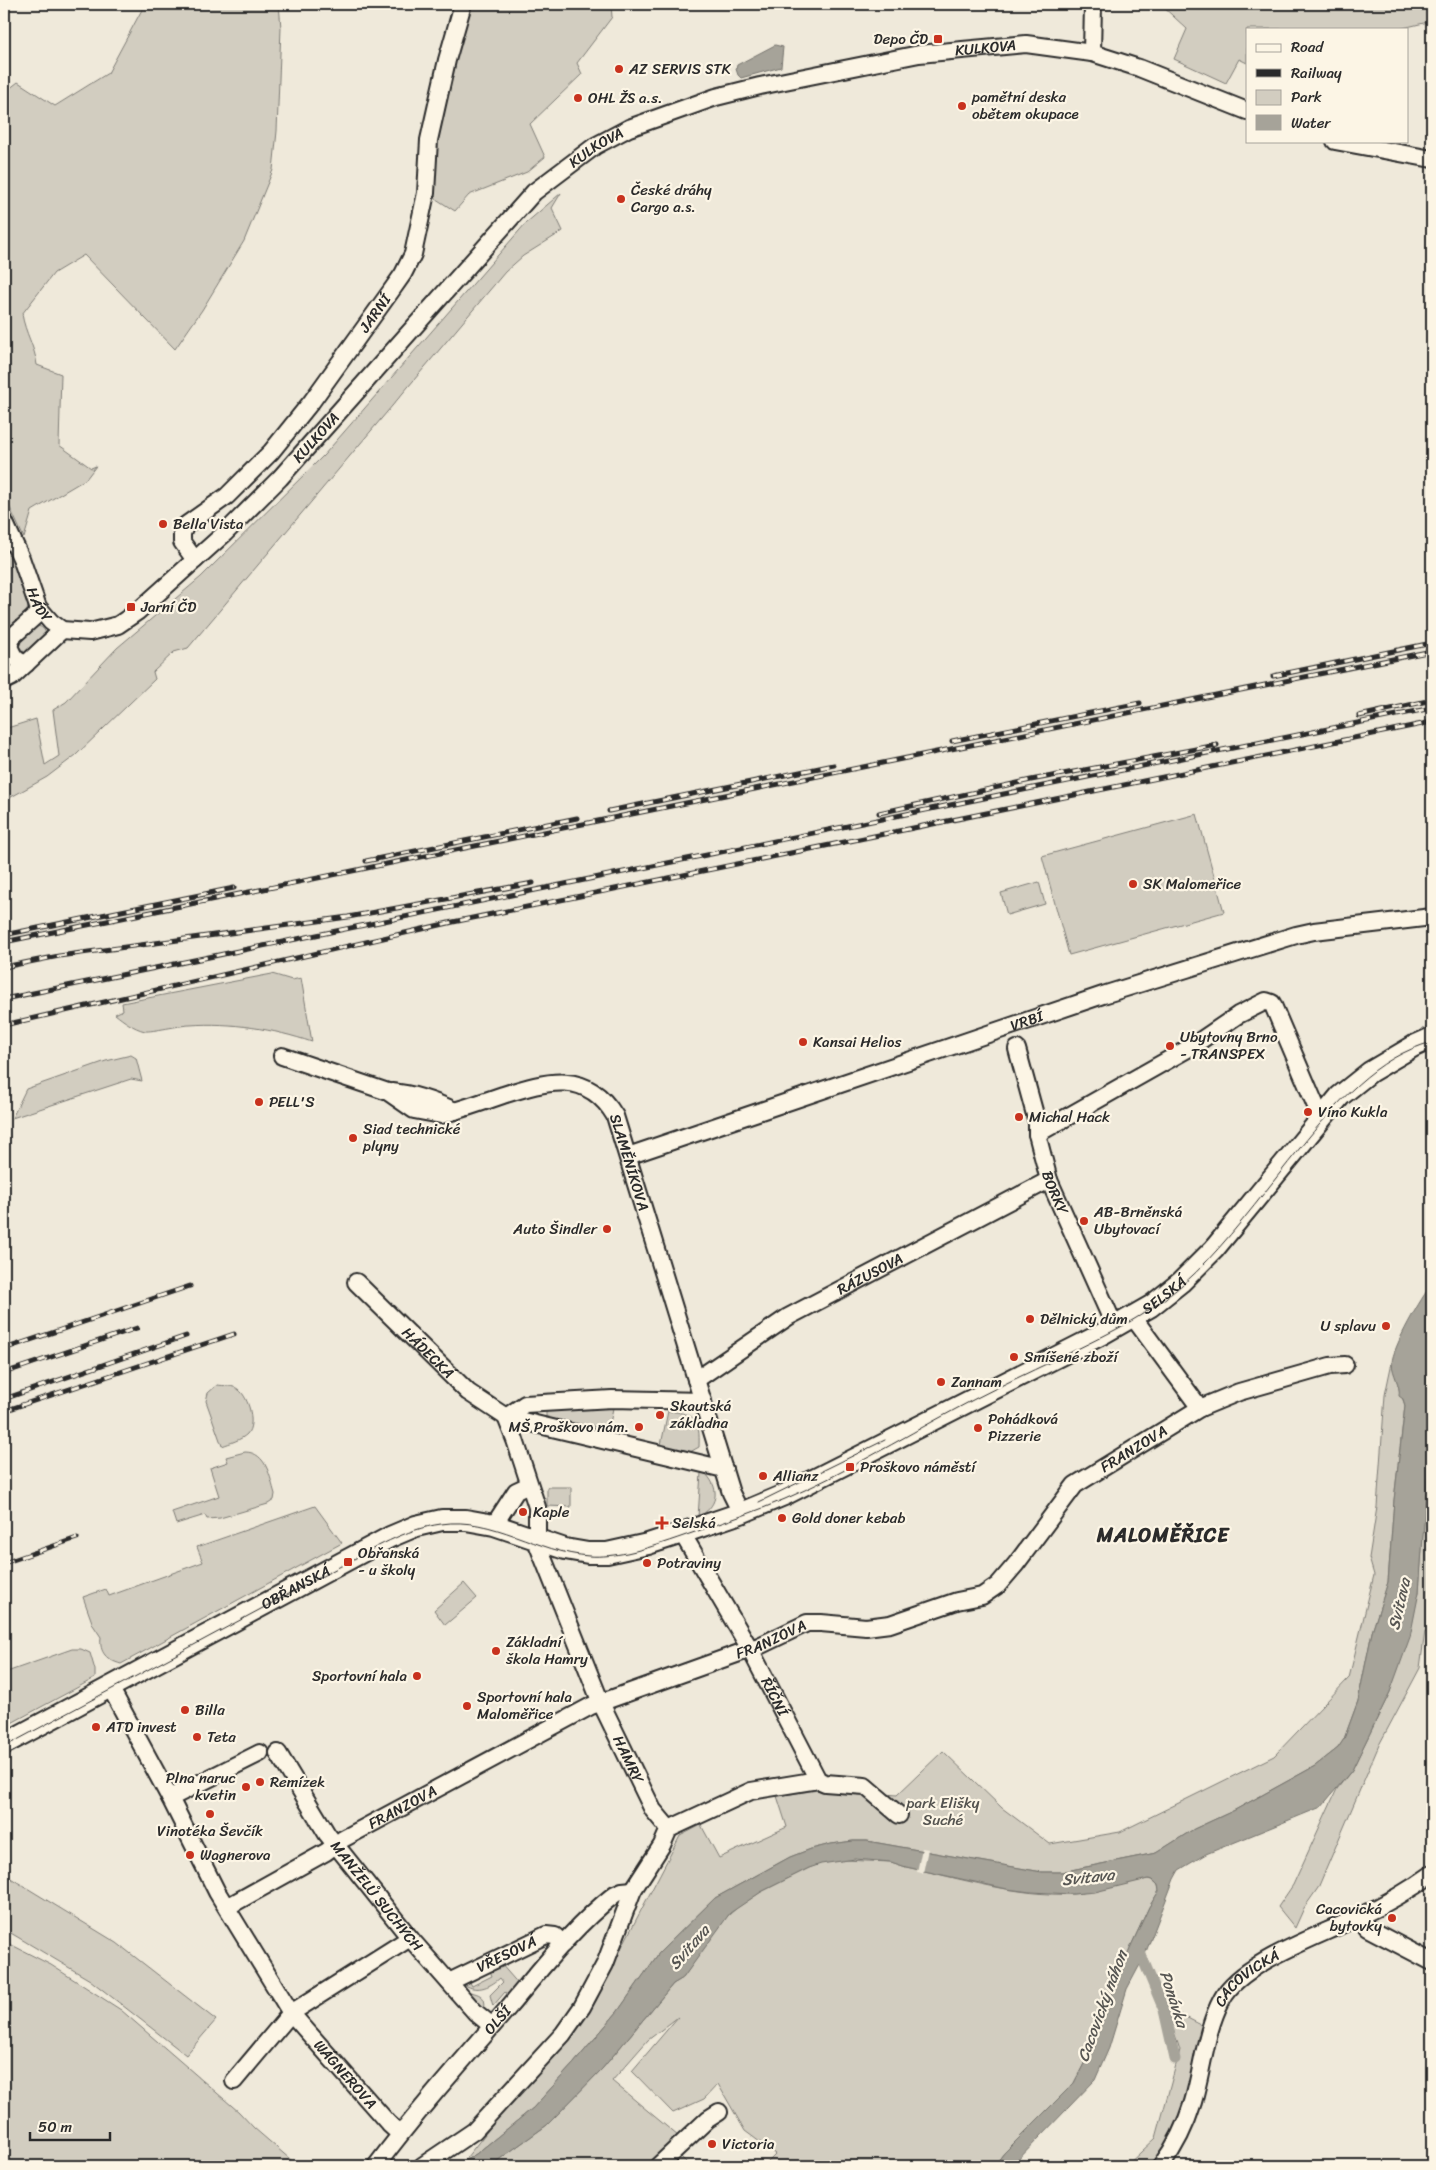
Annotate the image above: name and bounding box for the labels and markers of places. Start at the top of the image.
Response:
place label: Depo ČD [874,26,928,52]
marker: Depo ČD [932,33,944,45]
place label: AZ SERVIS STK [628,56,732,82]
marker: AZ SERVIS STK [613,63,625,75]
place label: pamětní deska obětem okupace [971,84,1079,127]
place label: OHL ŽS a.s. [588,85,663,111]
marker: OHL ŽS a.s. [572,92,584,104]
marker: pamětní deska obětem okupace [956,100,968,112]
place label: České dráhy Cargo a.s. [631,177,712,220]
marker: České dráhy Cargo a.s. [615,193,627,205]
place label: Bella Vista [173,511,244,537]
marker: Bella Vista [157,518,169,530]
place label: Jarní ČD [140,594,196,620]
marker: Jarní ČD [125,601,137,613]
place label: SK Malomeřice [1143,871,1242,897]
marker: SK Malomeřice [1127,878,1139,890]
place label: Ubytovny Brno - TRANSPEX [1180,1024,1278,1067]
place label: Kansai Helios [813,1029,901,1055]
marker: Kansai Helios [797,1036,809,1048]
marker: Ubytovny Brno - TRANSPEX [1164,1040,1176,1052]
place label: PELL'S [269,1089,315,1115]
marker: PELL'S [253,1096,265,1108]
place label: Víno Kukla [1318,1099,1388,1125]
place label: Michal Hack [1029,1104,1110,1130]
marker: Víno Kukla [1302,1106,1314,1118]
marker: Michal Hack [1013,1111,1025,1123]
place label: Siad technické plyny [362,1116,461,1159]
marker: Siad technické plyny [347,1132,359,1144]
place label: AB-Brněnská Ubytovací [1093,1199,1183,1242]
marker: AB-Brněnská Ubytovací [1078,1215,1090,1227]
place label: Auto Šindler [512,1216,598,1242]
marker: Auto Šindler [601,1223,613,1235]
place label: Dělnický dům [1040,1306,1128,1332]
marker: Dělnický dům [1024,1313,1036,1325]
place label: U splavu [1321,1313,1376,1339]
marker: U splavu [1380,1320,1392,1332]
place label: Smíšené zboží [1024,1344,1119,1370]
marker: Smíšené zboží [1008,1351,1020,1363]
place label: Zannam [951,1369,1002,1395]
marker: Zannam [935,1376,947,1388]
place label: Skautská základna [669,1393,732,1436]
place label: Pohádková Pizzerie [988,1406,1059,1449]
marker: Skautská základna [654,1409,666,1421]
place label: MŠ Proškovo nám. [508,1414,629,1440]
marker: MŠ Proškovo nám. [633,1421,645,1433]
marker: Pohádková Pizzerie [972,1422,984,1434]
place label: Proškovo náměstí [860,1454,977,1480]
marker: Proškovo náměstí [844,1461,856,1473]
place label: Allianz [772,1463,819,1489]
marker: Allianz [757,1470,769,1482]
place label: Kaple [533,1499,570,1525]
place label: Gold doner kebab [792,1505,905,1531]
marker: Kaple [517,1506,529,1518]
place label: Selská [672,1510,716,1536]
marker: Gold doner kebab [776,1512,788,1524]
marker: Selská [656,1517,668,1529]
place label: Obřanská - u školy [358,1540,420,1583]
place label: Potraviny [657,1550,721,1576]
marker: Obřanská - u školy [342,1556,354,1568]
marker: Potraviny [641,1557,653,1569]
place label: Základní škola Hamry [505,1629,588,1672]
marker: Základní škola Hamry [490,1645,502,1657]
place label: Sportovní hala [312,1663,407,1689]
marker: Sportovní hala [411,1670,423,1682]
place label: Sportovní hala Maloměřice [477,1684,573,1727]
place label: Billa [195,1697,225,1723]
marker: Sportovní hala Maloměřice [461,1700,473,1712]
marker: Billa [179,1704,191,1716]
place label: ATD invest [105,1714,177,1740]
marker: ATD invest [90,1721,102,1733]
place label: Teta [207,1724,236,1750]
marker: Teta [191,1731,203,1743]
place label: Plna naruc kvetin [166,1765,236,1808]
place label: Remízek [270,1769,325,1795]
marker: Remízek [254,1776,266,1788]
marker: Plna naruc kvetin [240,1781,252,1793]
marker: Vinotéka Ševčík [204,1808,216,1820]
place label: Vinotéka Ševčík [157,1818,263,1844]
place label: Wagnerova [200,1842,271,1868]
marker: Wagnerova [184,1849,196,1861]
place label: Cacovická bytovky [1316,1896,1382,1939]
marker: Cacovická bytovky [1386,1912,1398,1924]
place label: Victoria [722,2131,775,2157]
marker: Victoria [706,2138,718,2150]

